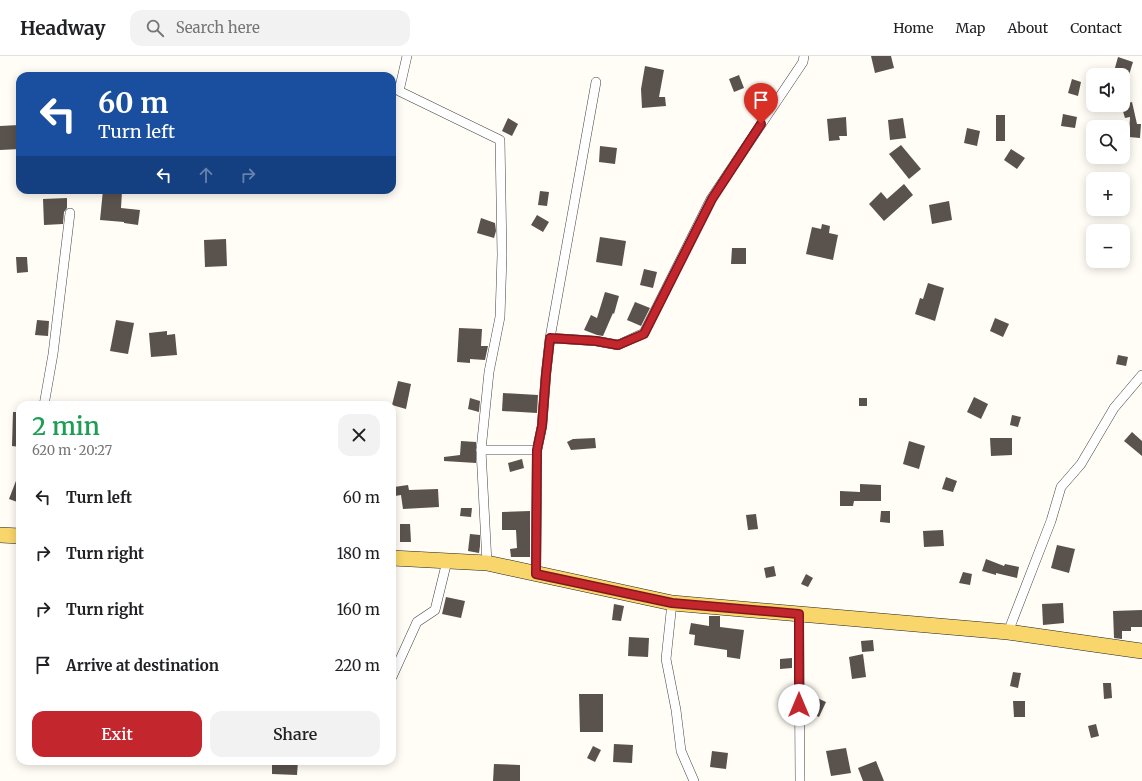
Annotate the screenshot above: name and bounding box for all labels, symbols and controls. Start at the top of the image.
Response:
search box [130,10,410,46]
text: Headway [20,16,106,40]
icon: search [144,17,166,39]
text: Search here [176,18,260,37]
text: Home [893,19,934,37]
text: Map [956,19,985,37]
text: About [1007,19,1048,37]
text: Contact [1070,19,1122,37]
map controls [1086,68,1130,268]
button: sound [1086,68,1130,112]
pin [744,83,778,124]
text: 60 m [98,85,168,121]
icon: left [32,88,84,140]
icon: arrive [750,89,772,111]
text: Turn left [98,120,175,143]
button: search [1086,120,1130,164]
icon: left [153,164,175,186]
icon: ahead [195,164,217,186]
icon: right [237,164,259,186]
button: + [1086,172,1130,216]
button: − [1086,224,1130,268]
text: 2 min [32,411,100,442]
button: close [338,414,380,456]
text: 620 m · 20:27 [32,442,112,459]
icon: left [32,486,54,508]
text: Turn left [66,488,132,507]
text: 60 m [343,488,380,507]
icon: right [32,542,54,564]
text: Turn right [66,544,144,563]
text: 180 m [337,544,380,563]
icon: right [32,598,54,620]
text: Turn right [66,600,144,619]
text: 160 m [337,600,380,619]
icon: arrive [32,654,54,676]
text: Arrive at destination [66,656,219,675]
text: 220 m [335,656,380,675]
position arrow [778,684,820,726]
button: Exit [32,711,202,757]
button: Share [210,711,380,757]

